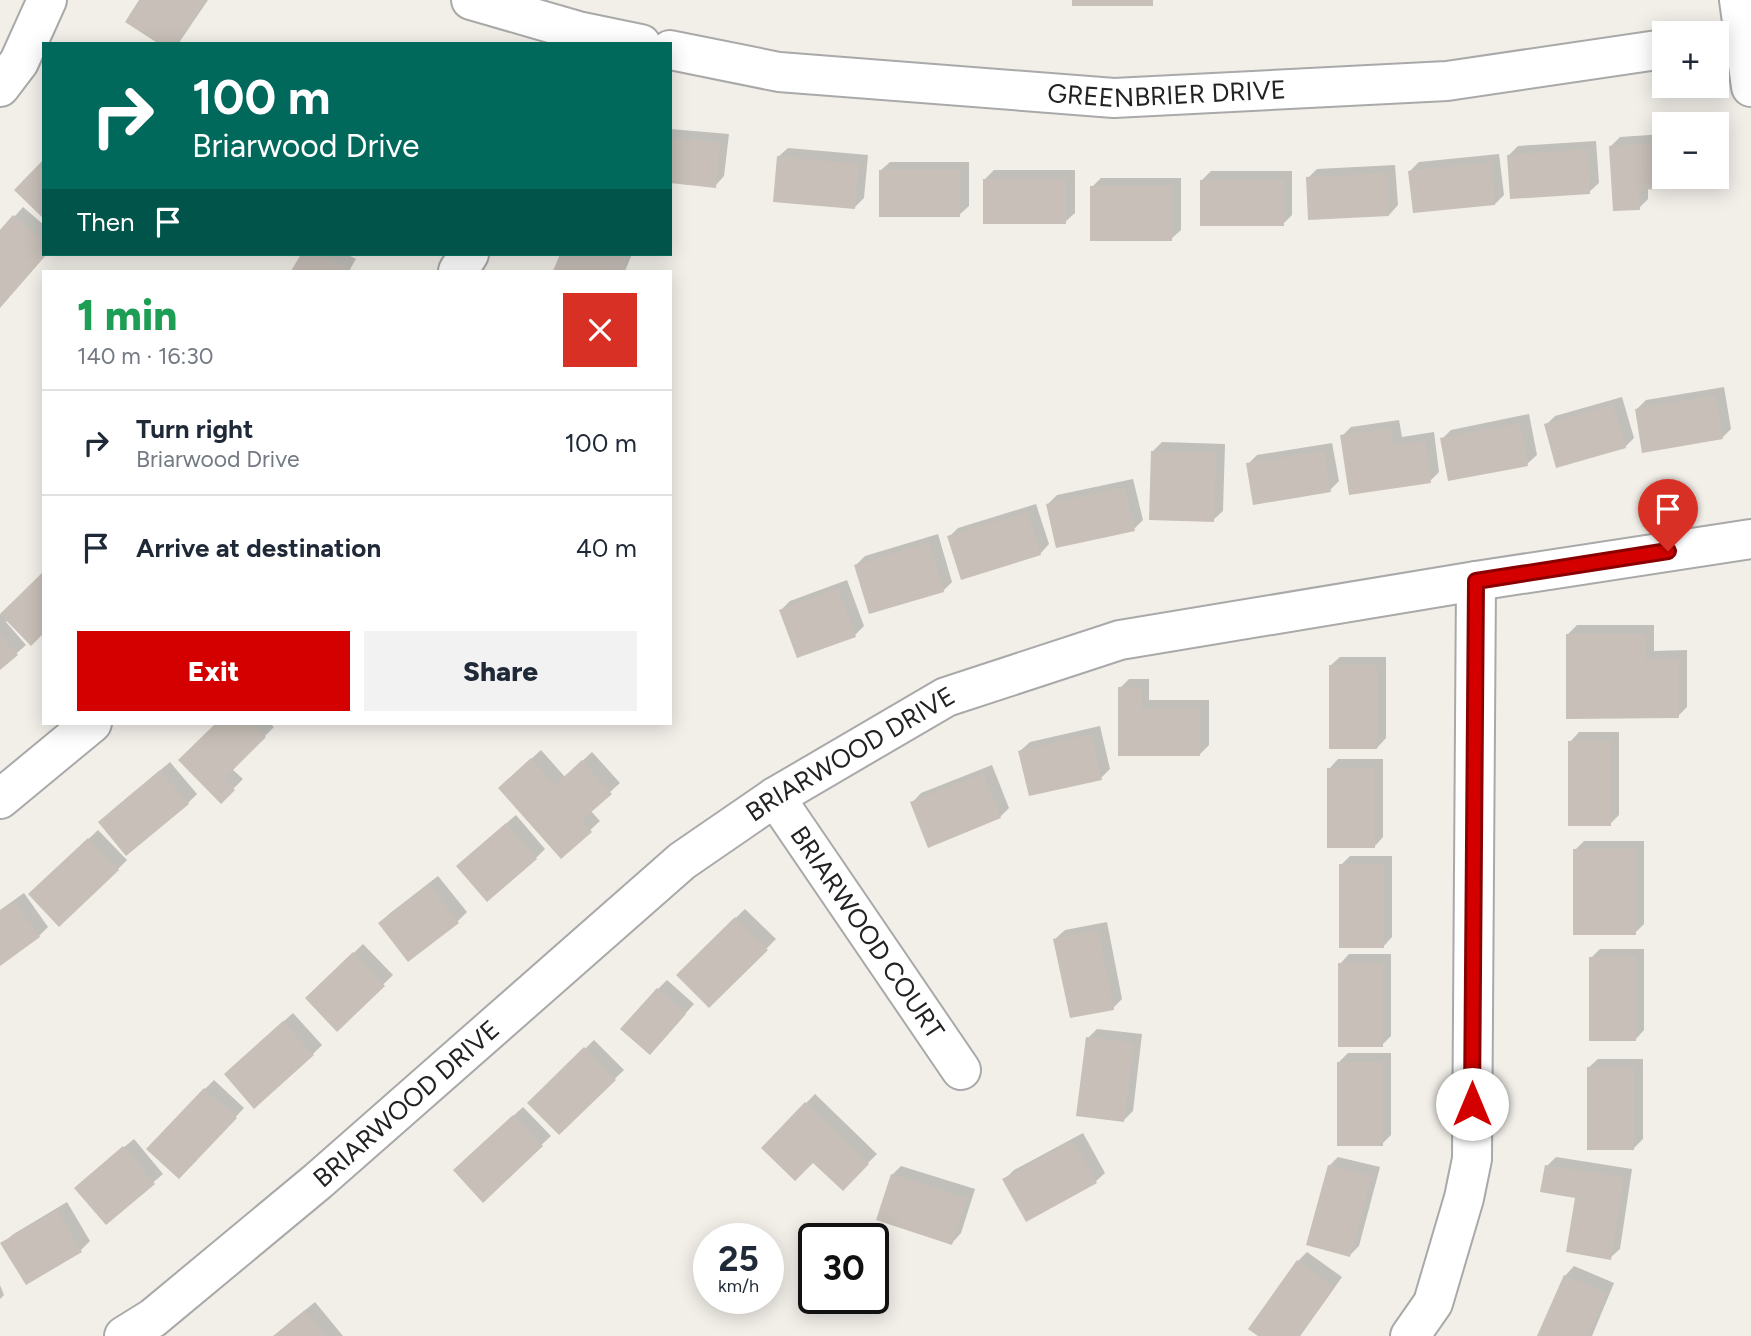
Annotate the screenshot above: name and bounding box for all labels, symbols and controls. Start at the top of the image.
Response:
map controls [1652,21,1729,189]
button: + [1652,21,1729,98]
text: 100 m [192,67,331,126]
icon: right [77,70,168,161]
street label: GREENBRIER DRIVE [1046,73,1287,114]
button: − [1652,112,1729,189]
text: Briarwood Drive [192,127,419,165]
icon: arrive [149,203,187,241]
text: Then [77,206,135,238]
text: 1 min [77,290,177,341]
button: close [563,293,637,367]
text: 140 m · 16:30 [77,342,214,370]
text: Turn right [136,413,253,445]
icon: right [77,424,115,462]
text: 100 m [564,427,637,459]
text: Briarwood Drive [136,445,299,473]
pin [1638,479,1698,551]
icon: arrive [1649,490,1687,528]
icon: arrive [77,529,115,567]
text: Arrive at destination [136,532,381,564]
text: 40 m [576,532,637,564]
button: Exit [77,631,350,711]
button: Share [364,631,637,711]
street label: BRIARWOOD DRIVE [740,679,961,828]
street label: BRIARWOOD COURT [784,820,951,1046]
street label: BRIARWOOD DRIVE [306,1013,506,1194]
position arrow [1435,1067,1509,1141]
speed limit sign: 30 [798,1223,889,1314]
text: 25 [718,1238,759,1280]
text: km/h [718,1275,759,1297]

